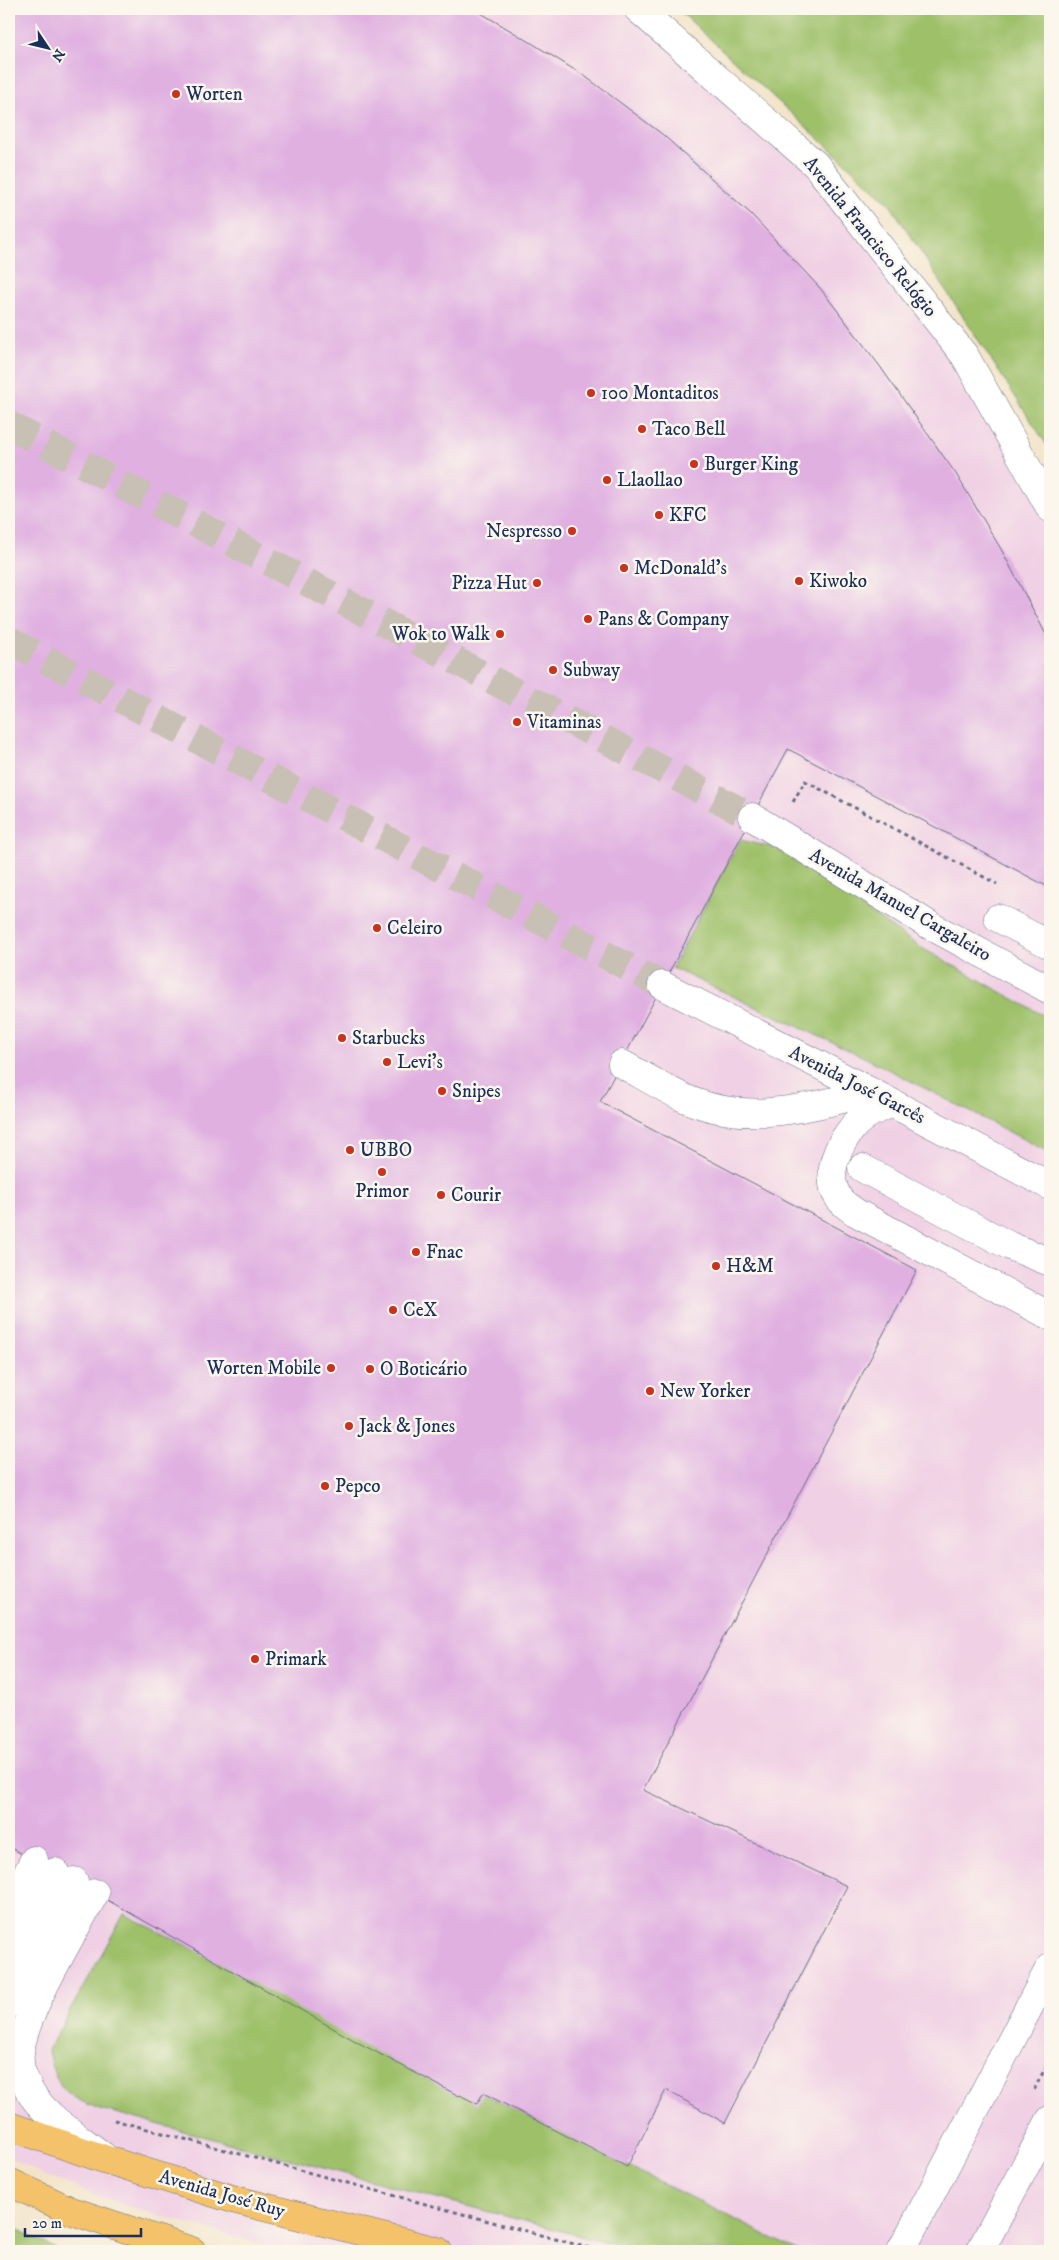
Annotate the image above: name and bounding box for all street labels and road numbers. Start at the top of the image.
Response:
street label: Avenida Francisco Relógio [798,152,942,322]
street label: Avenida Manuel Cargaleiro [805,843,995,967]
street label: Avenida José Garcês [785,1041,929,1129]
street label: Avenida José Ruy [156,2165,289,2223]

